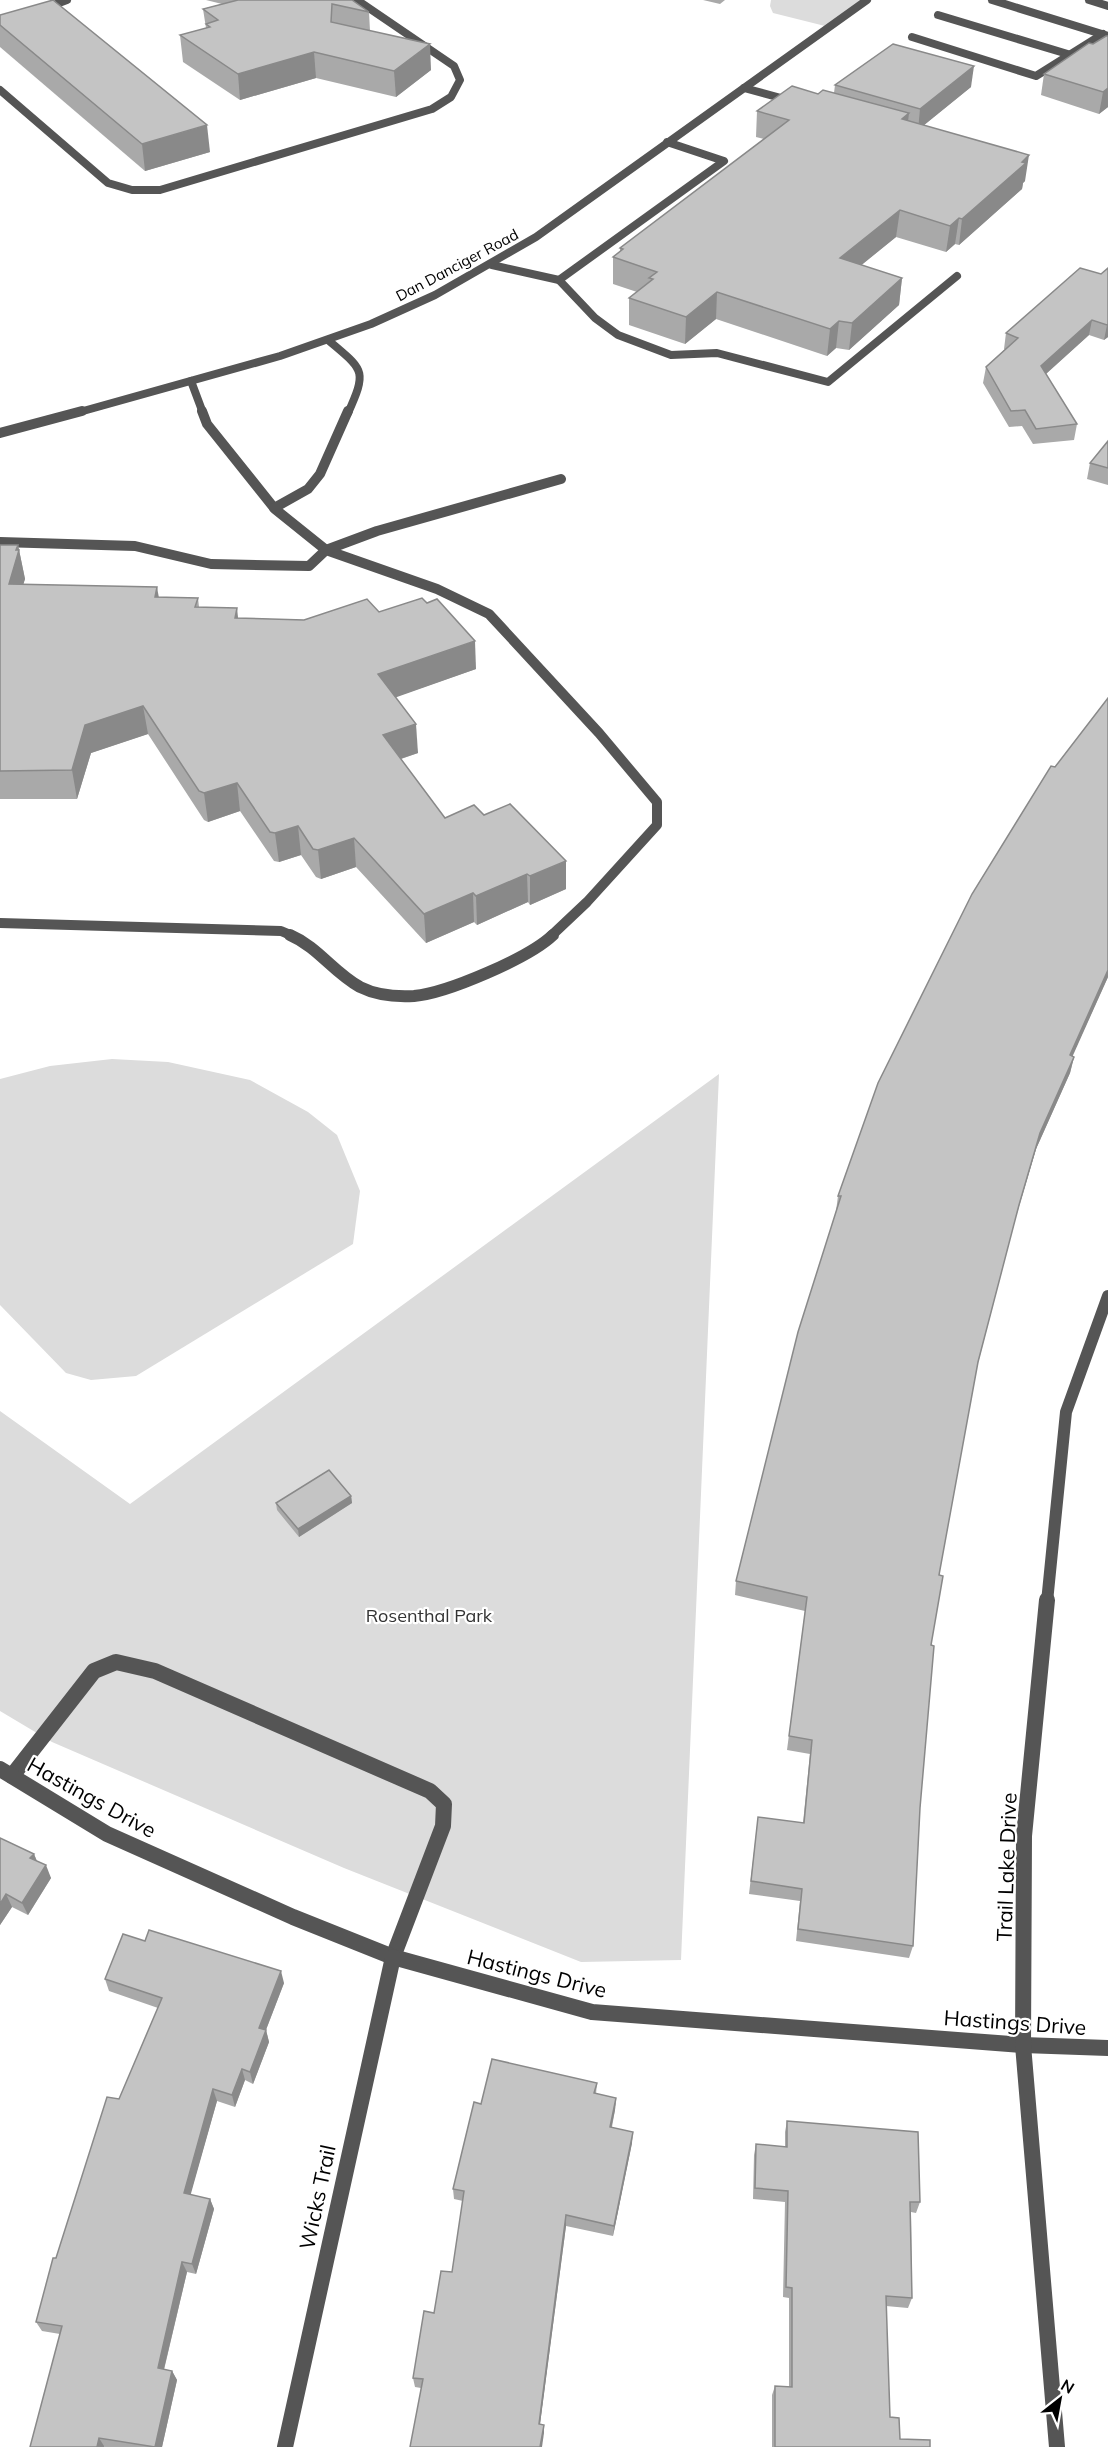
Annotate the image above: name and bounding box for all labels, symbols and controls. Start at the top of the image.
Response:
street label: Dan Danciger Road [392,225,522,305]
park label: Rosenthal Park [366,1604,493,1627]
street label: Hastings Drive [23,1751,161,1843]
street label: Trail Lake Drive [990,1792,1022,1942]
street label: Hastings Drive [465,1943,609,2003]
street label: Hastings Drive [943,2004,1087,2040]
street label: Wicks Trail [293,2142,341,2252]
north arrow [1030,2369,1090,2429]
text: N [1057,2374,1078,2398]

